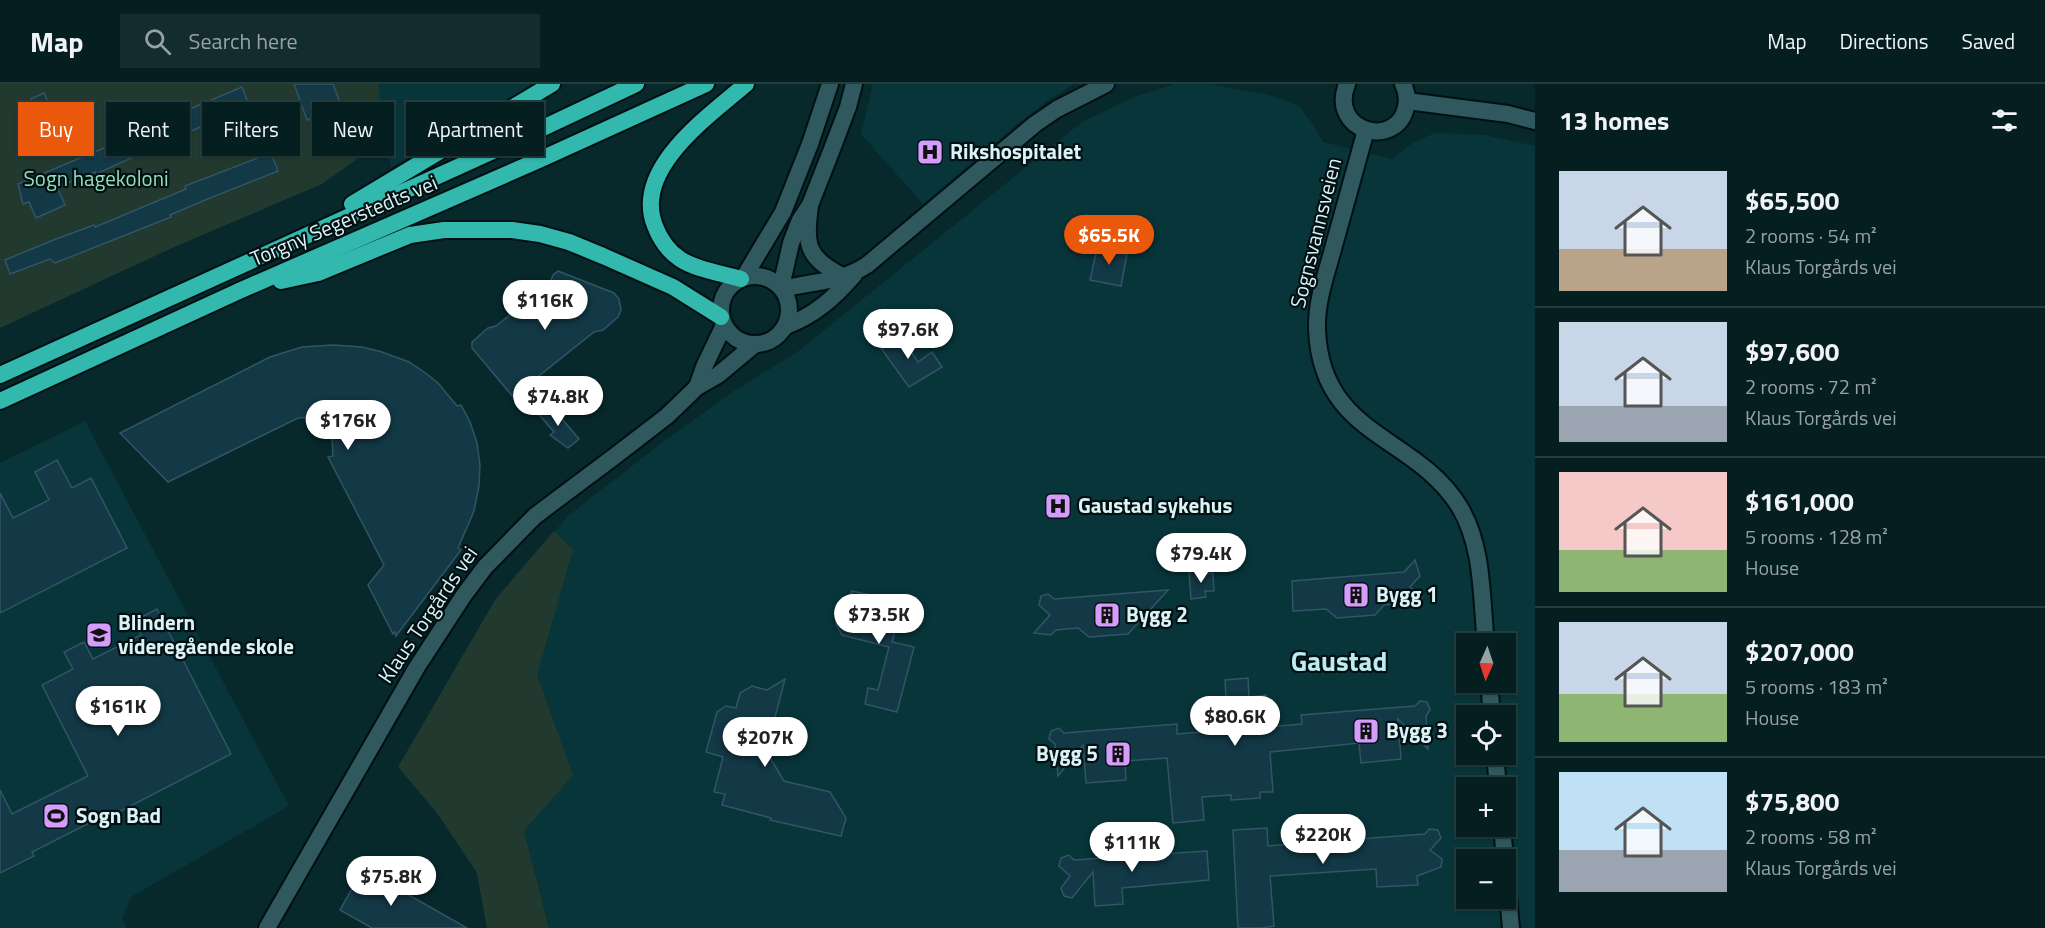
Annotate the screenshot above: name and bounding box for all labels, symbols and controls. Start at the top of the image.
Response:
search box [120,14,540,68]
text: Map [30,20,84,63]
text: Search here [189,24,298,58]
icon: search [141,25,174,58]
text: Map [1767,25,1807,57]
text: Directions [1840,25,1929,57]
text: Saved [1962,25,2015,57]
text: 13 homes [1559,101,1669,140]
chip: Buy [18,102,94,156]
chip: Rent [106,102,190,156]
chip: Filters [202,102,300,156]
chip: New [312,102,394,156]
chip: Apartment [406,102,544,156]
icon: filters [1988,104,2021,137]
place label: Rikshospitalet [950,135,1081,167]
hospital icon: Rikshospitalet [915,137,945,167]
street label: Sognsvannsveien [1281,154,1349,311]
park label: Sogn hagekoloni [23,162,169,194]
street label: Torgny Segerstedts vei [245,166,442,274]
text: $65,500 [1745,181,1839,220]
icon: home [1607,195,1679,267]
pin: $65.5K [1060,215,1158,266]
text: $65.5K [1078,219,1140,250]
text: 2 rooms · 54 m² [1745,220,1877,251]
text: Klaus Torgårds vei [1745,251,1897,282]
pin: $116K [503,280,587,331]
text: $116K [517,284,573,315]
pin: $97.6K [859,309,957,360]
text: $97.6K [877,313,939,344]
text: $97,600 [1745,332,1839,371]
icon: home [1607,346,1679,418]
text: 2 rooms · 72 m² [1745,371,1877,402]
pin: $74.8K [509,376,607,427]
text: $74.8K [527,380,589,411]
pin: $176K [306,400,390,451]
text: Klaus Torgårds vei [1745,402,1897,433]
text: $176K [320,404,376,435]
text: $161,000 [1745,482,1854,521]
place label: Gaustad sykehus [1078,489,1232,521]
hospital icon: Gaustad sykehus [1043,491,1073,521]
icon: home [1607,496,1679,568]
text: 5 rooms · 128 m² [1745,521,1888,552]
pin: $79.4K [1152,533,1250,584]
text: $79.4K [1170,537,1232,568]
street label: Klaus Torgårds vei [369,540,485,689]
text: House [1745,552,1799,583]
place label: Bygg 1 [1376,578,1438,610]
building icon: Bygg 1 [1341,580,1371,610]
pin: $73.5K [830,594,928,645]
text: $73.5K [848,598,910,629]
place label: Bygg 2 [1126,598,1188,630]
building icon: Bygg 2 [1092,600,1122,630]
place label: Blindern videregående skole [118,606,294,662]
school or university icon: Blindern videregående skole [84,620,114,650]
text: $207,000 [1745,632,1854,671]
north arrow [1456,633,1516,693]
map controls [1456,633,1516,909]
district label: Gaustad [1291,640,1387,681]
icon: home [1607,646,1679,718]
text: 5 rooms · 183 m² [1745,671,1888,702]
pin: $161K [76,686,160,737]
text: $161K [90,690,146,721]
pin: $80.6K [1186,696,1284,747]
text: $80.6K [1204,700,1266,731]
text: House [1745,702,1799,733]
button: locate [1456,705,1516,765]
place label: Bygg 3 [1386,714,1448,746]
building icon: Bygg 3 [1351,716,1381,746]
pin: $207K [723,717,807,768]
text: $207K [737,721,793,752]
place label: Bygg 5 [1036,737,1098,769]
building icon: Bygg 5 [1103,739,1133,769]
button: + [1456,777,1516,837]
text: $75,800 [1745,782,1839,821]
icon: home [1607,796,1679,868]
place label: Sogn Bad [76,799,161,831]
sports icon: Sogn Bad [41,801,71,831]
pin: $220K [1281,814,1365,865]
text: $220K [1295,818,1351,849]
text: 2 rooms · 58 m² [1745,821,1877,852]
pin: $111K [1090,822,1174,873]
text: $111K [1104,826,1160,857]
button: − [1456,849,1516,909]
text: Klaus Torgårds vei [1745,852,1897,883]
pin: $75.8K [342,856,440,907]
text: $75.8K [360,860,422,891]

